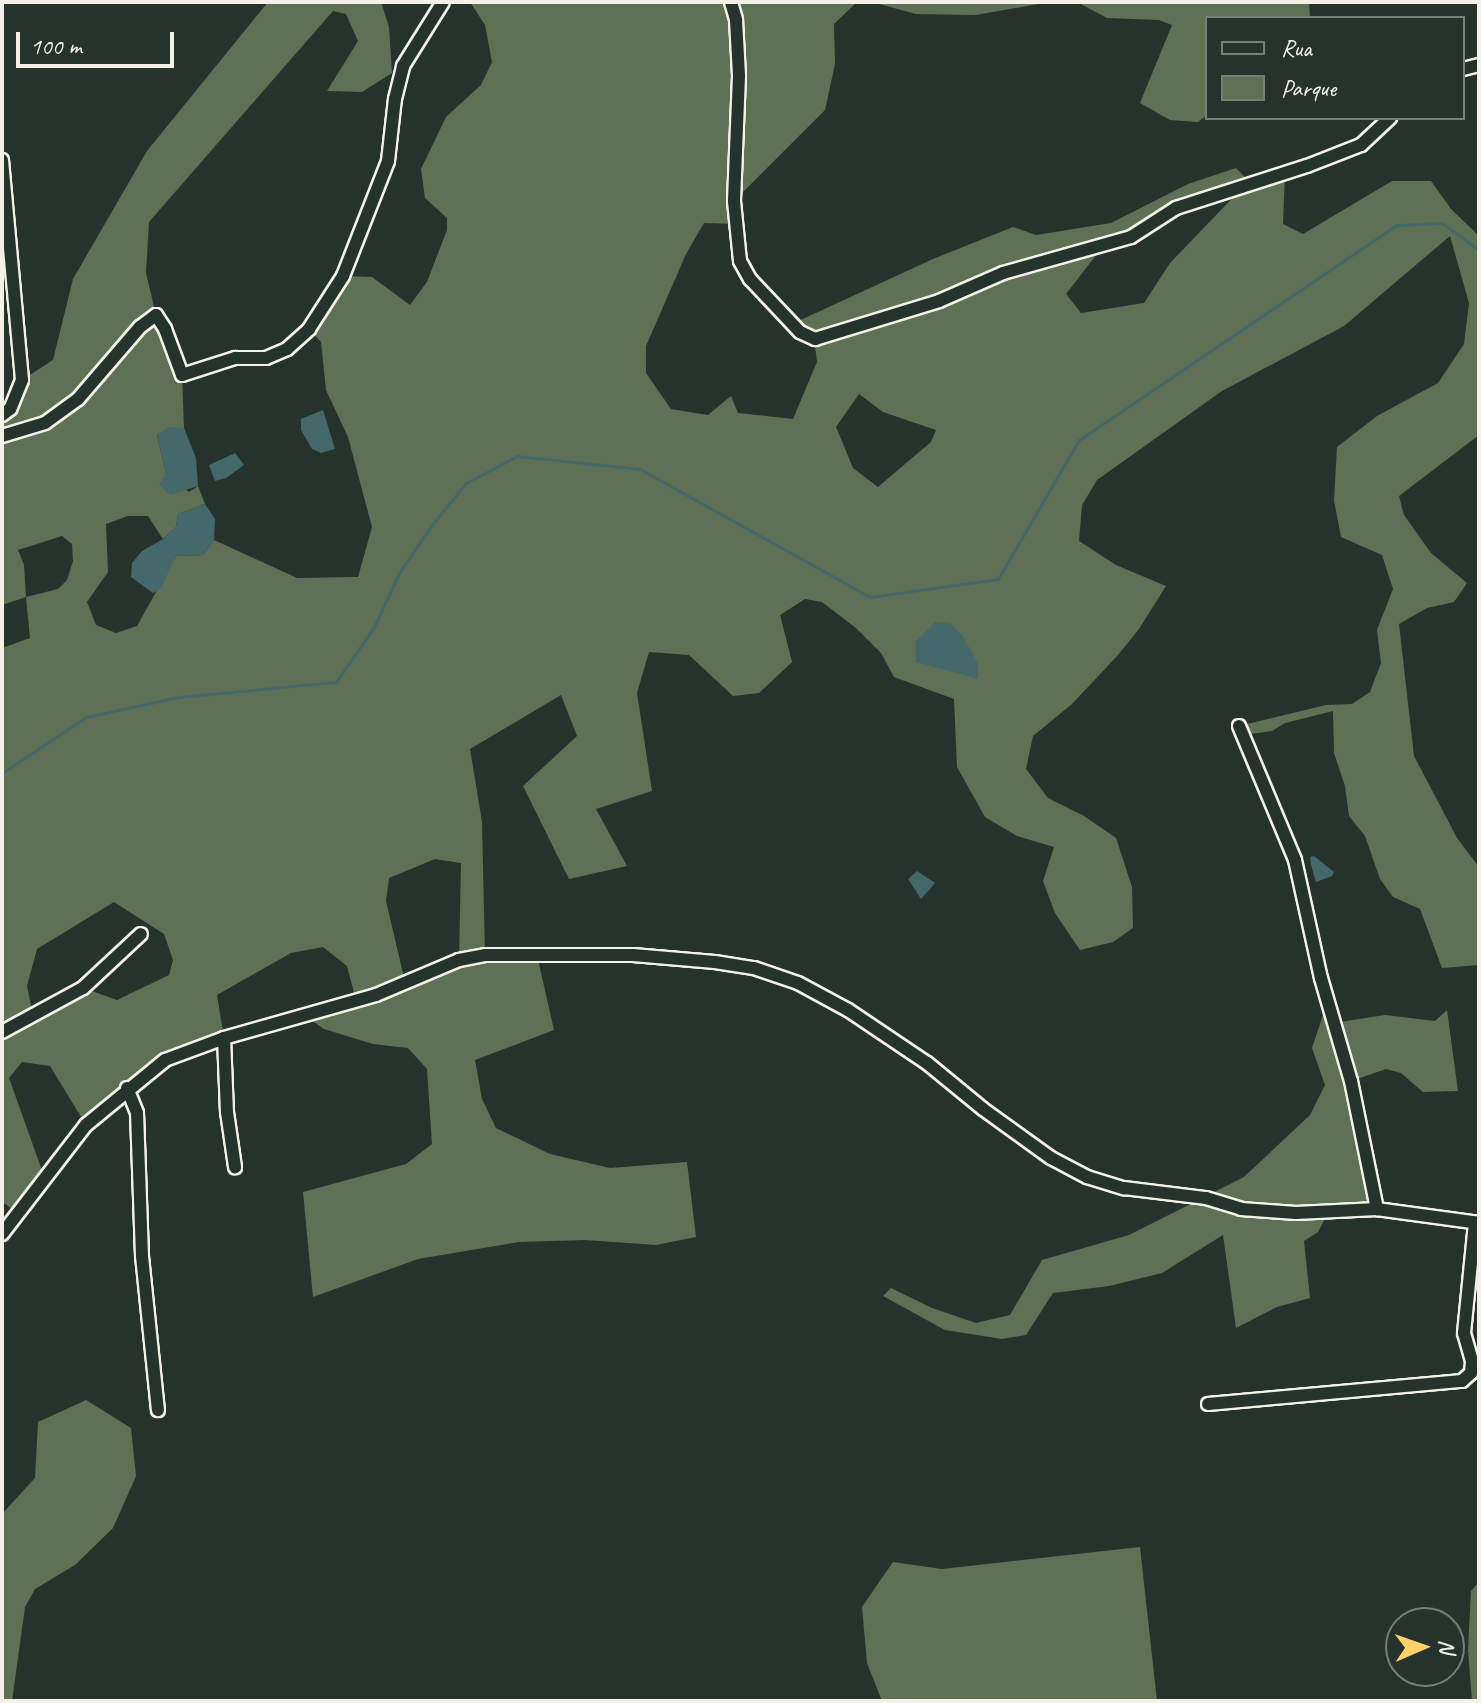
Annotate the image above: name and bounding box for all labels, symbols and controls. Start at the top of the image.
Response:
scale bar [20,16,178,66]
legend [1205,16,1465,120]
text: 100 m [30,31,82,61]
text: Rua [1281,33,1312,63]
text: Parque [1281,73,1336,103]
north arrow [1385,1607,1465,1687]
text: N [1433,1639,1461,1654]

